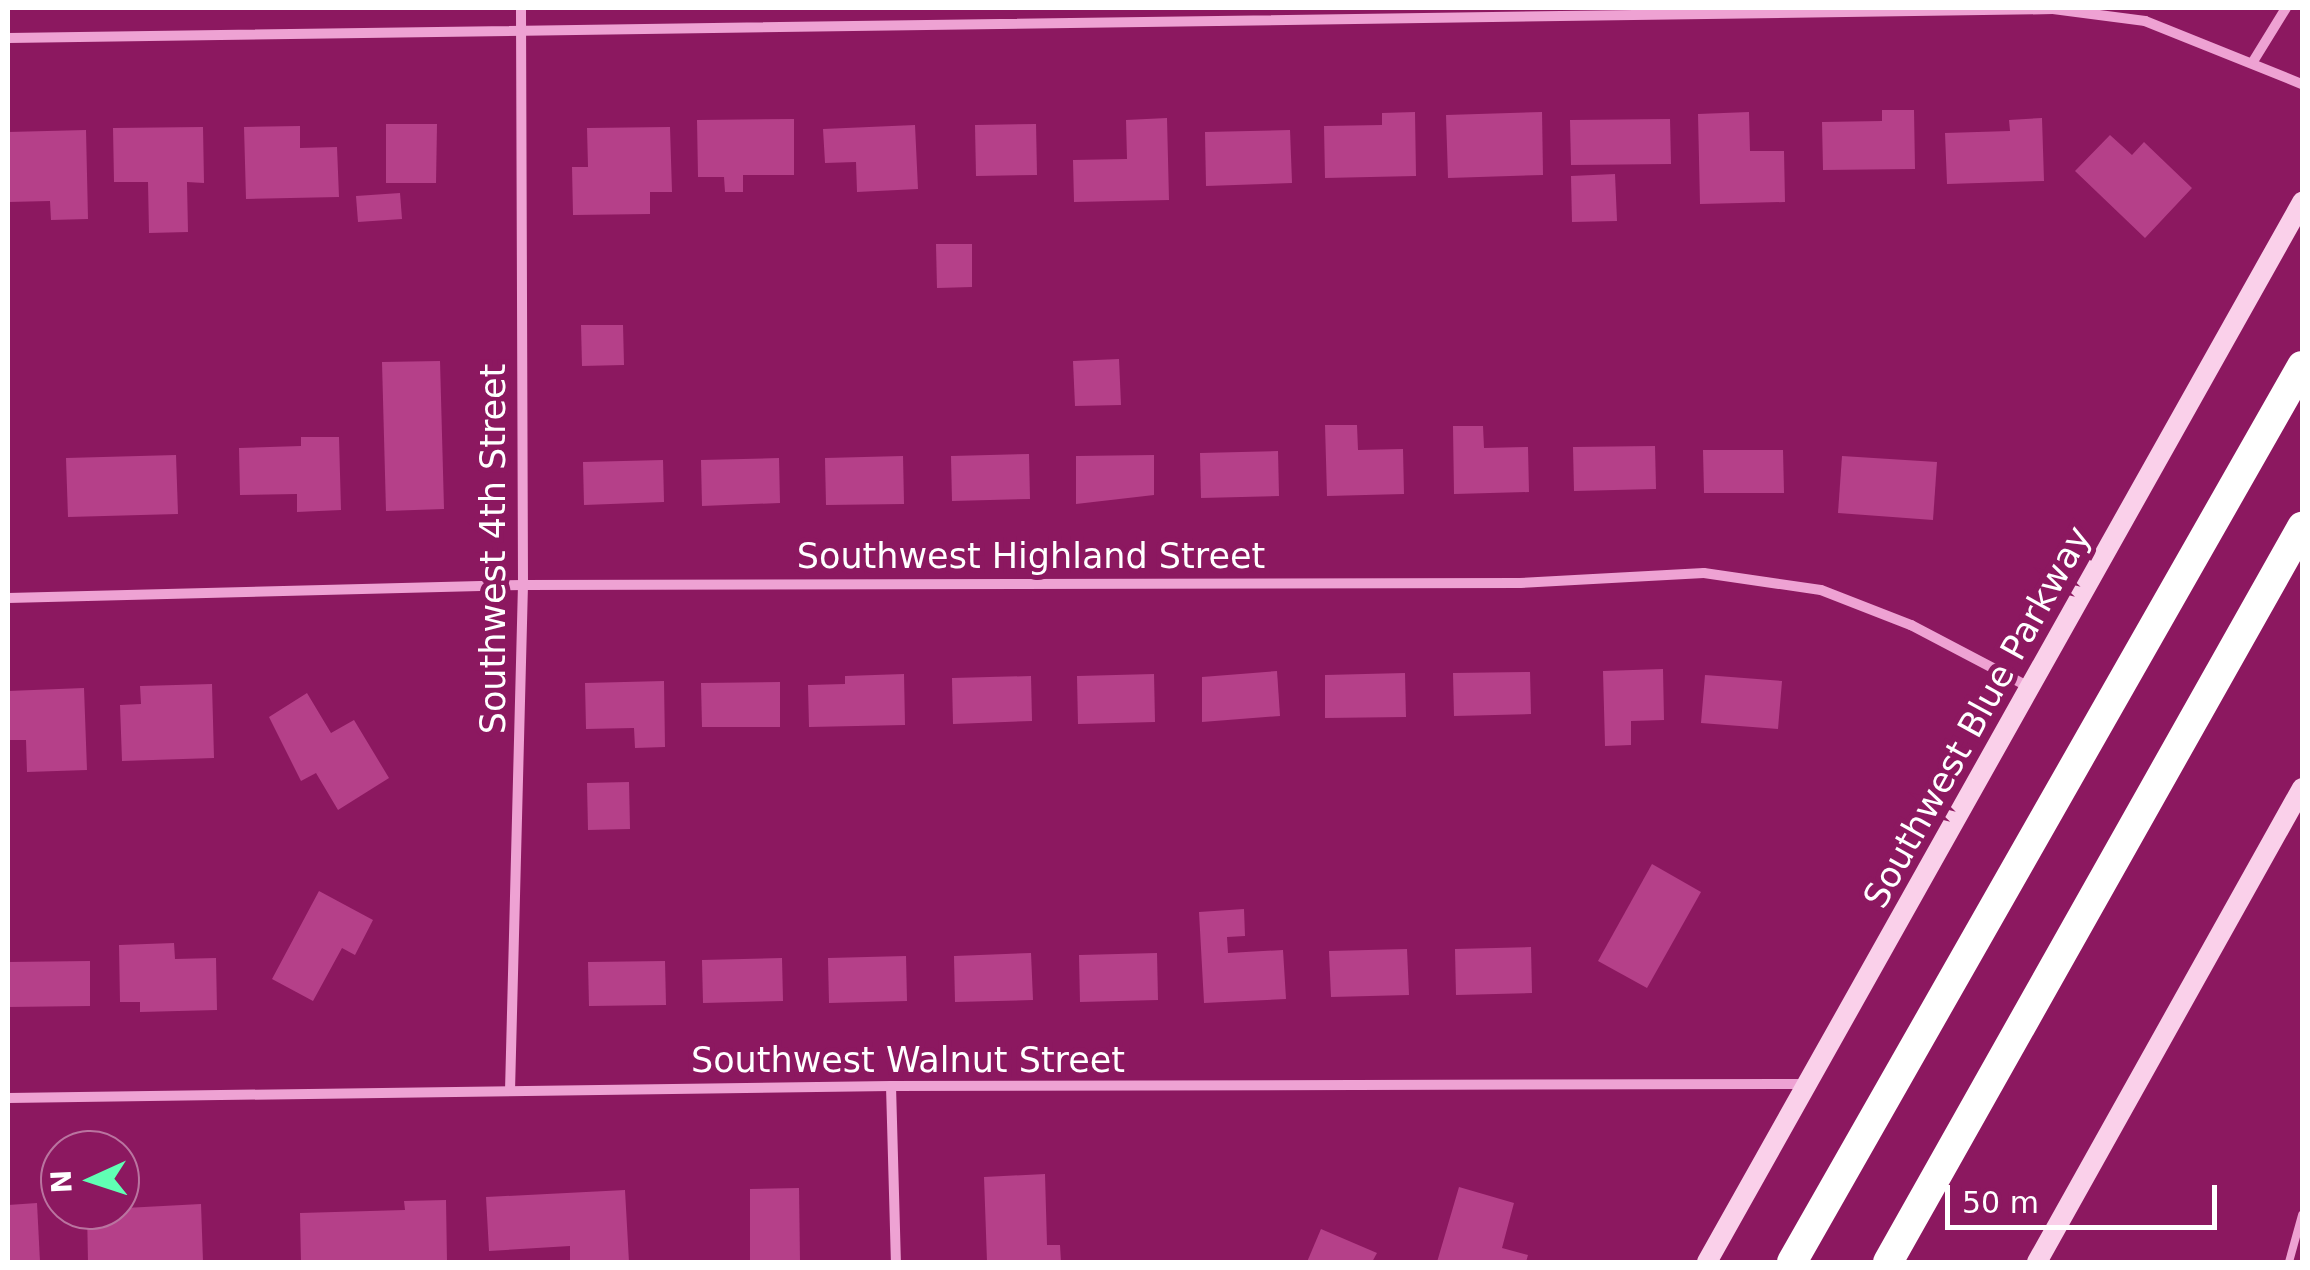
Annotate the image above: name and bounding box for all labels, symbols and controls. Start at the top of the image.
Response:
street label: Southwest 4th Street [472,364,514,734]
street label: Southwest Blue Parkway [1854,519,2100,915]
street label: Southwest Highland Street [797,535,1265,577]
street label: Southwest Walnut Street [691,1039,1125,1081]
north arrow [40,1130,140,1230]
scale bar [1950,1165,2222,1227]
text: N [44,1169,79,1194]
text: 50 m [1962,1185,2039,1220]

